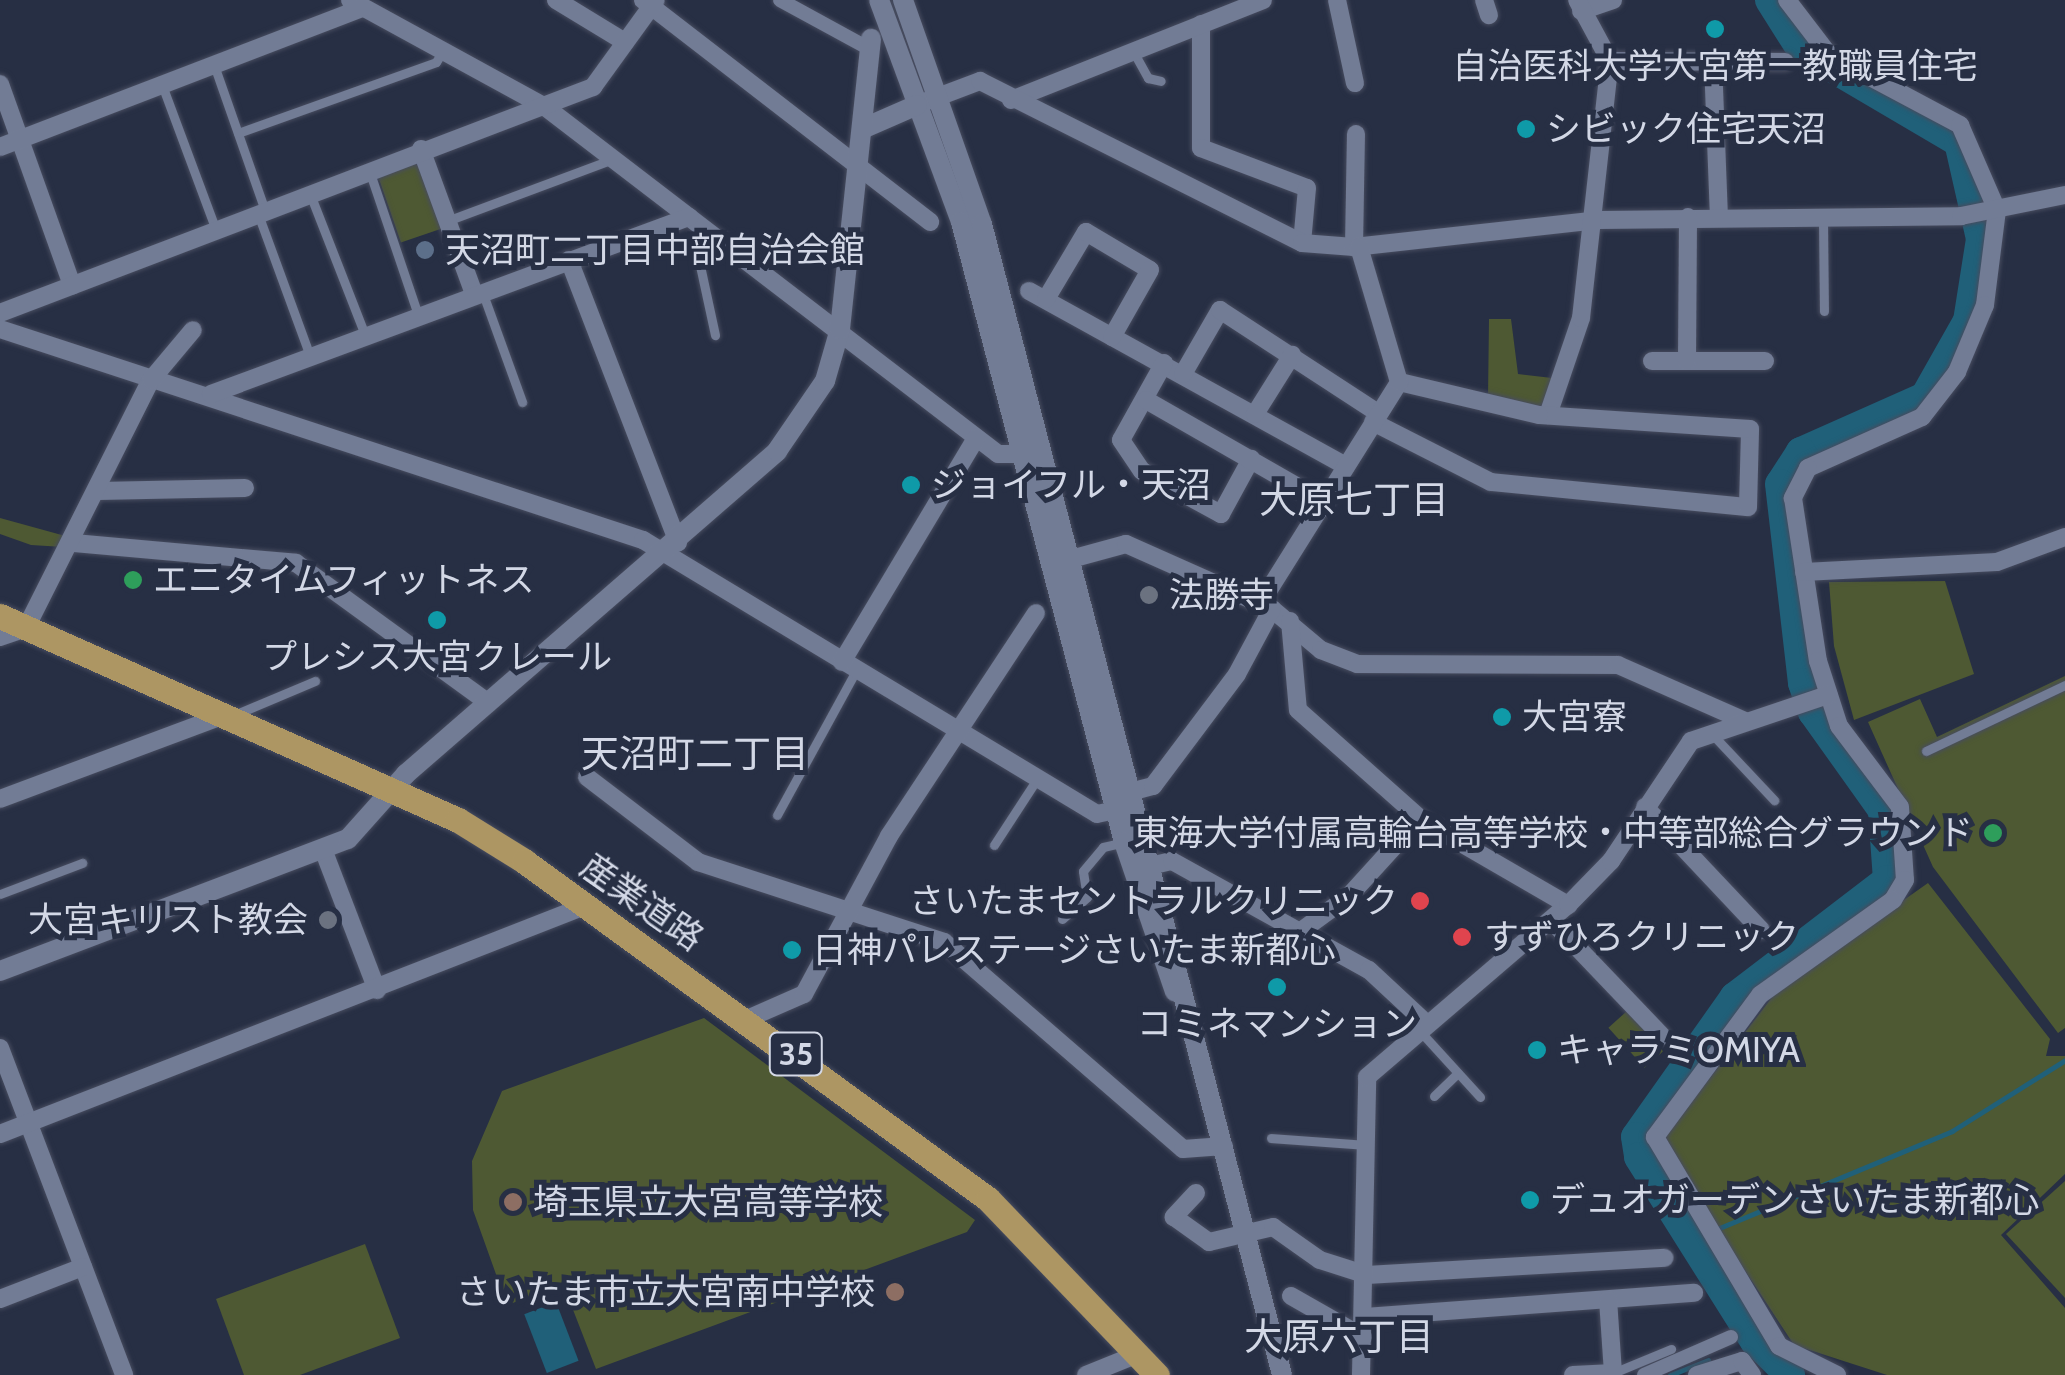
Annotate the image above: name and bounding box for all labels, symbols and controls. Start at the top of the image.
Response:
marker: 自治医科大学大宮第一教職員住宅 [1704,18,1726,40]
place label: 自治医科大学大宮第一教職員住宅 [1453,45,1977,87]
place label: シビック住宅天沼 [1546,108,1826,150]
marker: シビック住宅天沼 [1515,118,1537,140]
place label: 天沼町二丁目中部自治会館 [445,229,865,271]
marker: 天沼町二丁目中部自治会館 [414,239,436,261]
place label: ジョイフル・天沼 [931,464,1211,506]
marker: ジョイフル・天沼 [900,474,922,496]
district label: 大原七丁目 [1259,477,1449,523]
place label: エニタイムフィットネス [153,559,538,601]
marker: エニタイムフィットネス [122,569,144,591]
place label: 法勝寺 [1169,574,1274,616]
marker: 法勝寺 [1138,584,1160,606]
marker: プレシス大宮クレール [426,609,448,631]
place label: プレシス大宮クレール [262,636,612,678]
place label: 大宮寮 [1522,696,1627,738]
marker: 大宮寮 [1491,706,1513,728]
district label: 天沼町二丁目 [581,731,809,777]
place label: 東海大学付属高輪台高等学校・中等部総合グラウンド [1133,812,1973,854]
marker: 東海大学付属高輪台高等学校・中等部総合グラウンド [1982,822,2004,844]
street label: 産業道路 [573,845,711,959]
place label: さいたまセントラルクリニック [908,880,1398,922]
marker: さいたまセントラルクリニック [1407,888,1433,914]
place label: 大宮キリスト教会 [28,899,308,941]
marker: 大宮キリスト教会 [317,909,339,931]
place label: すずひろクリニック [1484,916,1799,958]
marker: すずひろクリニック [1449,924,1475,950]
place label: 日神パレステージさいたま新都心 [812,929,1337,971]
marker: 日神パレステージさいたま新都心 [781,939,803,961]
marker: コミネマンション [1266,976,1288,998]
place label: コミネマンション [1137,1003,1417,1045]
road number: 35 [768,1027,824,1081]
place label: キャラミOMIYA [1557,1029,1800,1071]
marker: キャラミOMIYA [1526,1039,1548,1061]
place label: デュオガーデンさいたま新都心 [1550,1179,2040,1221]
place label: 埼玉県立大宮高等学校 [533,1181,883,1223]
marker: デュオガーデンさいたま新都心 [1519,1189,1541,1211]
marker: 埼玉県立大宮高等学校 [502,1191,524,1213]
place label: さいたま市立大宮南中学校 [455,1271,875,1313]
marker: さいたま市立大宮南中学校 [884,1281,906,1303]
district label: 大原六丁目 [1244,1314,1434,1360]

